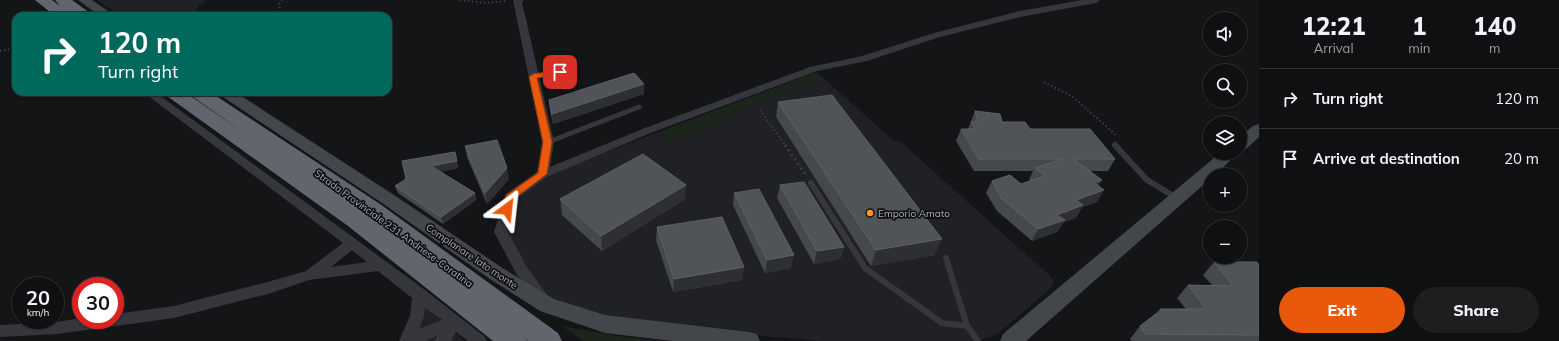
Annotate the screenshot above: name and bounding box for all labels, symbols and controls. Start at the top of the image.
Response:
text: 12:21 [1302,11,1366,41]
text: 1 [1412,11,1427,41]
text: 140 [1473,11,1516,41]
map controls [1203,12,1247,264]
button: sound [1203,12,1247,56]
text: 120 m [98,25,181,60]
icon: right [32,28,84,80]
text: Arrival [1314,40,1354,56]
text: min [1408,40,1430,56]
text: m [1489,40,1500,56]
pin [543,55,577,89]
text: Turn right [98,60,178,83]
icon: arrive [549,61,571,83]
button: search [1203,64,1247,108]
icon: right [1279,88,1301,110]
text: Turn right [1313,89,1383,108]
text: 120 m [1495,89,1539,108]
button: layers [1203,116,1247,160]
icon: arrive [1279,148,1301,170]
text: Arrive at destination [1313,149,1460,168]
text: 20 m [1504,149,1539,168]
street label: Strada Provinciale 231 Andriese-Coratina [312,167,475,290]
button: + [1203,168,1247,212]
position arrow [486,188,528,230]
place label: Emporio Amato [878,207,950,220]
marker: Emporio Amato [865,208,875,218]
button: − [1203,220,1247,264]
street label: Complanare lato monte [423,221,520,292]
speed limit sign: 30 [72,277,124,329]
text: 20 [26,285,50,310]
button: Exit [1279,287,1405,333]
button: Share [1413,287,1539,333]
text: km/h [27,306,49,319]

